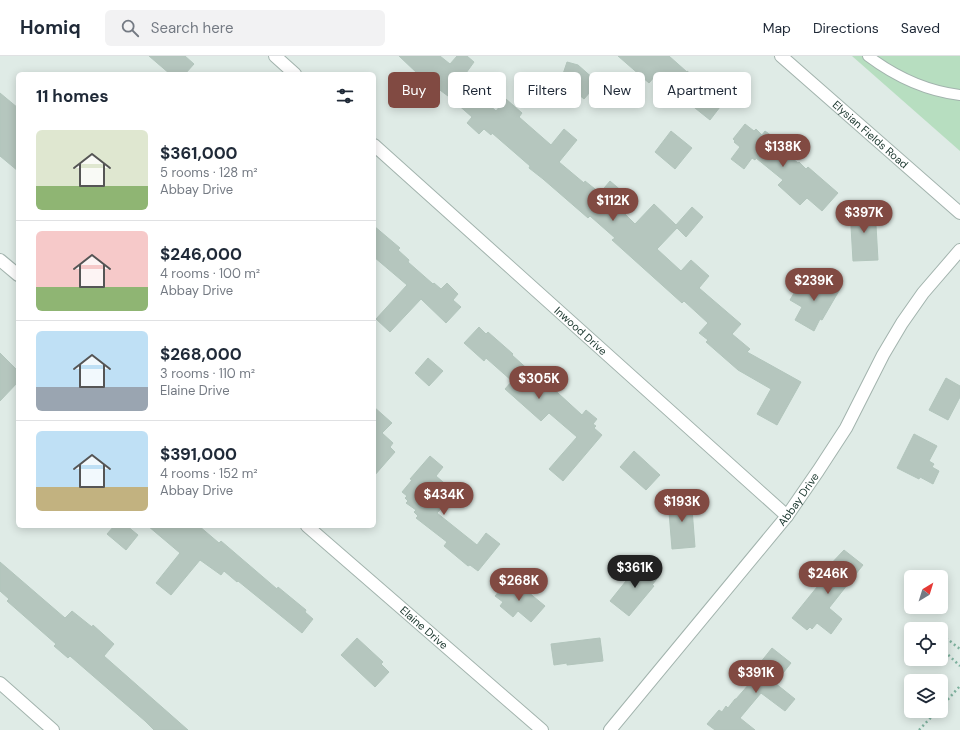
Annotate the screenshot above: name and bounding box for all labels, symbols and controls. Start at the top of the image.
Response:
search box [105,10,385,46]
text: Homiq [20,15,81,40]
icon: search [119,17,141,39]
text: Search here [151,18,233,38]
text: Map [763,19,791,37]
text: Directions [813,19,879,37]
text: Saved [901,19,940,37]
chip: Buy [388,72,440,108]
chip: Rent [448,72,506,108]
chip: Filters [514,72,581,108]
chip: New [589,72,645,108]
chip: Apartment [653,72,751,108]
text: 11 homes [36,85,109,107]
icon: filters [334,85,356,107]
street label: Elysian Fields Road [830,98,911,171]
pin: $138K [755,134,811,168]
text: $138K [764,138,802,155]
text: $361,000 [160,142,238,164]
icon: home [68,146,116,194]
text: 5 rooms · 128 m² [160,164,258,181]
text: Abbay Drive [160,181,233,198]
pin: $112K [585,188,641,222]
text: $112K [596,192,630,209]
pin: $397K [836,200,892,234]
text: $397K [845,204,883,221]
text: $246,000 [160,243,242,265]
icon: home [68,247,116,295]
text: 4 rooms · 100 m² [160,265,260,282]
pin: $239K [786,268,842,302]
text: $239K [794,272,834,289]
text: Abbay Drive [160,282,233,299]
street label: Inwood Drive [552,303,610,358]
text: $268,000 [160,343,242,365]
icon: home [68,347,116,395]
text: 3 rooms · 110 m² [160,365,255,382]
pin: $305K [511,366,567,400]
text: $305K [518,370,560,387]
text: Elaine Drive [160,382,230,399]
text: $391,000 [160,443,237,465]
icon: home [68,447,116,495]
text: 4 rooms · 152 m² [160,465,258,482]
street label: Abbay Drive [775,470,822,529]
text: Abbay Drive [160,482,233,499]
pin: $434K [416,482,472,516]
text: $434K [423,486,465,503]
pin: $193K [654,489,710,523]
text: $193K [663,493,701,510]
pin: $361K [607,555,663,589]
text: $361K [616,559,654,576]
pin: $246K [800,561,856,595]
text: $246K [808,565,848,582]
pin: $268K [491,568,547,602]
north arrow [904,570,948,614]
map controls [904,570,948,718]
text: $268K [499,572,539,589]
street label: Elaine Drive [397,603,451,652]
button: locate [904,622,948,666]
pin: $391K [728,660,784,694]
text: $391K [738,664,774,681]
button: layers [904,674,948,718]

